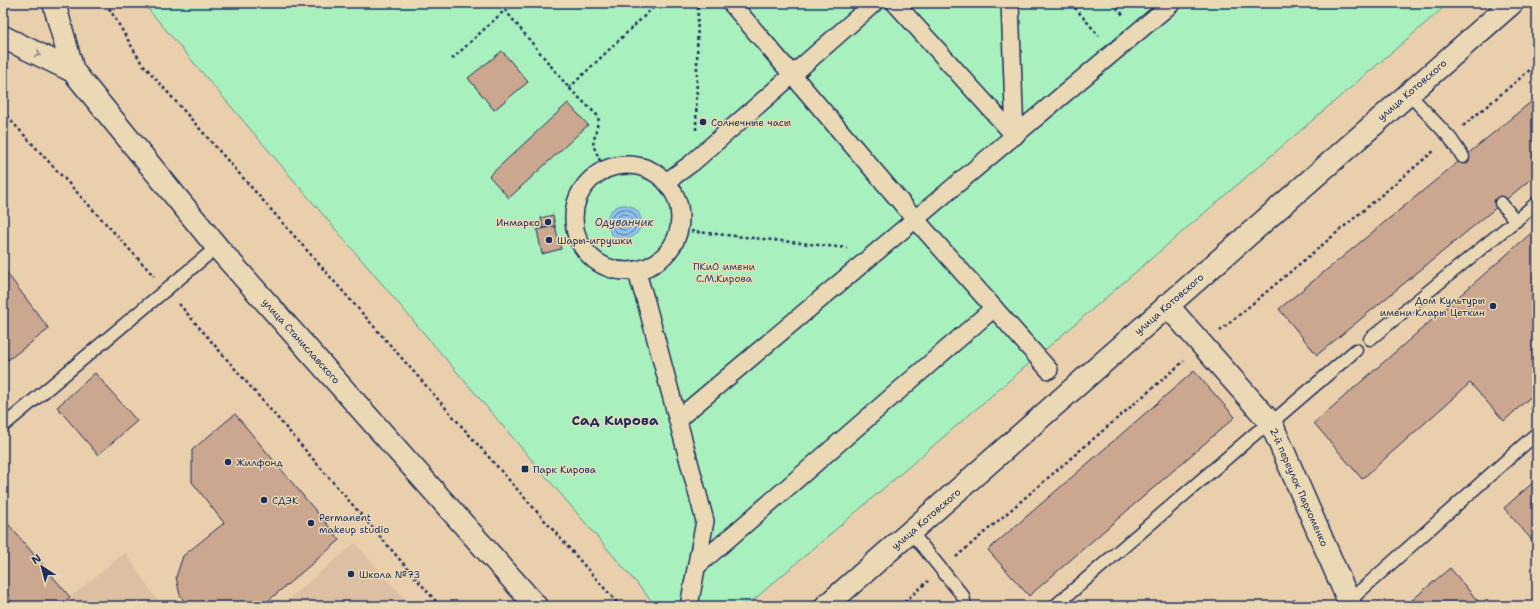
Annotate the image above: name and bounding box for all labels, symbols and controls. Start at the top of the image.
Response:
one-way arrow [34,49,41,57]
street label: улица Котовского [1375,56,1449,124]
place label: Солнечные часы [711,116,791,129]
marker: Солнечные часы [698,117,708,127]
water label: Одуванчик [595,215,654,230]
place label: Инмарко [496,216,540,229]
marker: Инмарко [543,217,553,227]
place label: Шары-игрушки [557,234,633,247]
marker: Шары-игрушки [544,235,554,245]
park label: ПКиО имени С.М.Кирова [693,260,756,285]
street label: улица Котовского [1132,270,1206,338]
place label: Дом Культуры имени Клары Цеткин [1380,294,1485,319]
street label: улица Станиславского [259,296,343,386]
marker: Дом Культуры имени Клары Цеткин [1488,301,1498,311]
district label: Сад Кирова [571,411,659,429]
street label: 2-й переулок Пархоменко [1267,426,1331,548]
place label: Жилфонд [236,456,283,469]
marker: Жилфонд [223,457,233,467]
place label: Парк Кирова [533,463,597,476]
marker: Парк Кирова [520,464,530,474]
street label: улица Котовского [889,485,963,553]
place label: СДЭК [272,494,299,507]
marker: СДЭК [259,495,269,505]
place label: Permanent makeup studio [319,511,389,536]
marker: Permanent makeup studio [306,518,316,528]
north arrow [22,547,62,587]
text: N [28,551,45,568]
place label: Школа №73 [359,568,420,581]
marker: Школа №73 [346,569,356,579]

